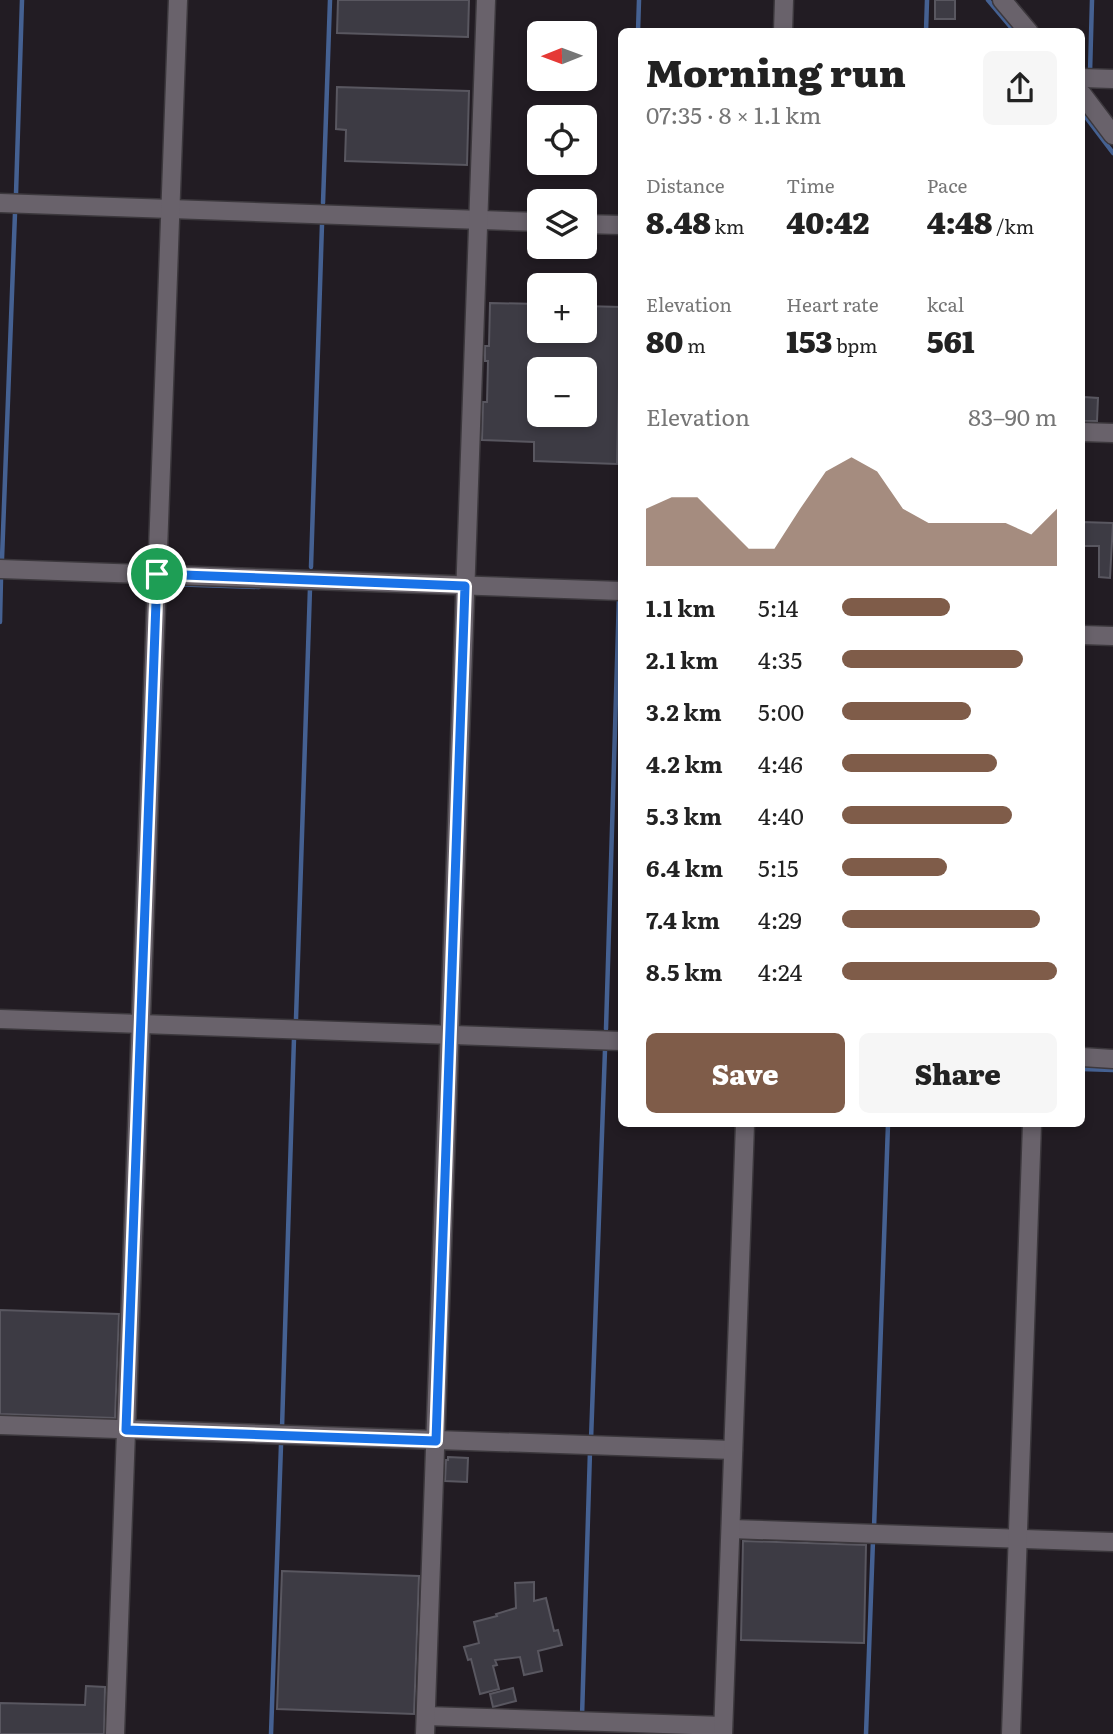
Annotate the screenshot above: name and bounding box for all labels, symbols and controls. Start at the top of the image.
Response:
north arrow [527,21,597,91]
map controls [527,21,597,427]
text: Morning run [646,42,906,99]
button: share [983,51,1057,125]
text: 07:35 · 8 × 1.1 km [646,97,821,131]
button: locate [527,105,597,175]
text: Distance [646,171,725,199]
text: Time [786,171,835,199]
text: Pace [927,171,967,199]
button: layers [527,189,597,259]
text: 8.48 [646,199,711,243]
text: 40:42 [786,199,869,243]
text: 4:48 [927,199,992,243]
text: km [711,212,744,240]
text: /km [992,212,1034,240]
button: + [527,273,597,343]
text: Elevation [646,290,732,318]
text: Heart rate [786,290,879,318]
text: kcal [927,290,964,318]
text: 80 [646,318,683,362]
text: 153 [786,318,832,362]
text: 561 [927,318,975,362]
text: m [683,331,706,359]
text: bpm [832,331,877,359]
button: − [527,357,597,427]
text: Elevation [646,399,750,433]
text: 83–90 m [968,399,1057,433]
pin [127,544,187,604]
icon: arrive [138,555,176,593]
text: 1.1 km [646,590,716,624]
text: 5:14 [758,590,798,624]
text: 2.1 km [646,642,718,676]
text: 4:35 [758,642,802,676]
text: 3.2 km [646,694,722,728]
text: 5:00 [758,694,804,728]
text: 4.2 km [646,746,723,780]
text: 4:46 [758,746,803,780]
text: 5.3 km [646,798,722,832]
text: 4:40 [758,798,804,832]
text: 6.4 km [646,850,723,884]
text: 5:15 [758,850,798,884]
text: 7.4 km [646,902,720,936]
text: 4:29 [758,902,802,936]
text: 8.5 km [646,954,723,988]
text: 4:24 [758,954,802,988]
button: Save [646,1033,845,1113]
button: Share [859,1033,1057,1113]

